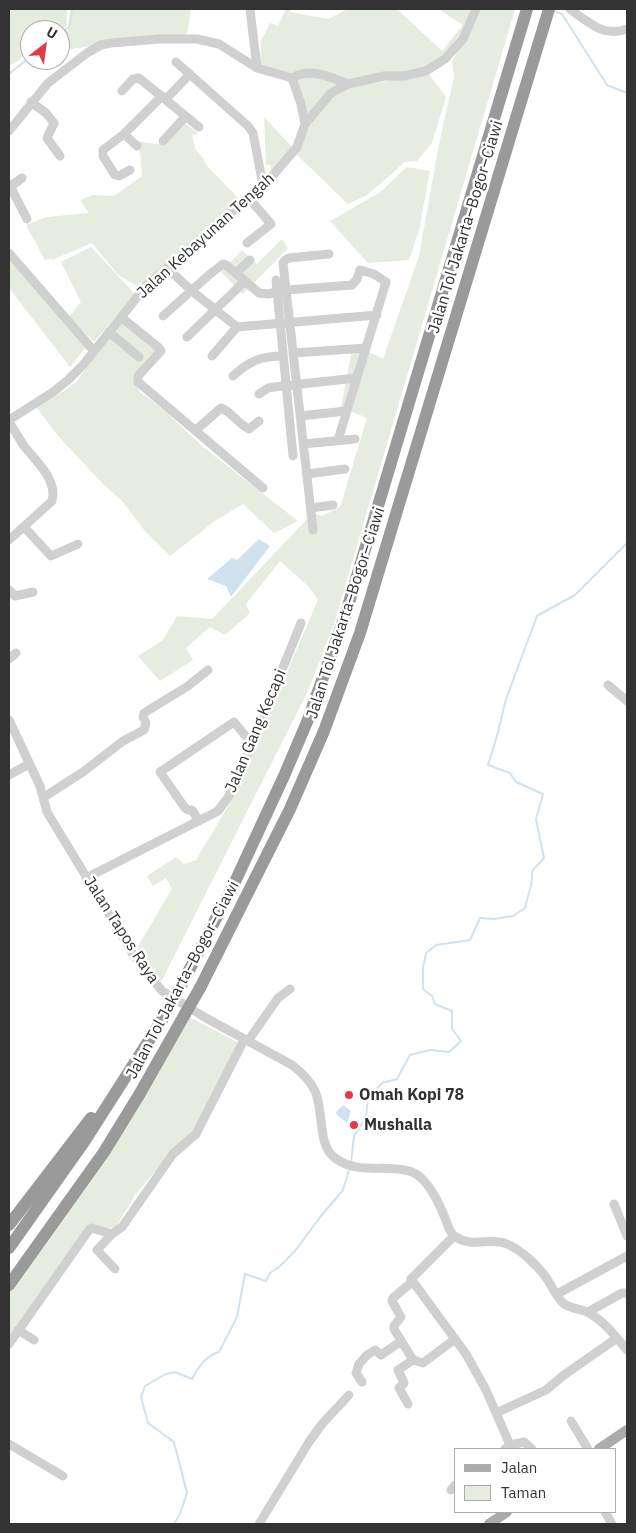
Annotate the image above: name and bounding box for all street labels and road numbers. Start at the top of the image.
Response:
street label: Jalan Tol Jakarta–Bogor–Ciawi [424,118,508,336]
street label: Jalan Kebayunan Tengah [133,169,279,303]
street label: Jalan Tol Jakarta–Bogor–Ciawi [303,505,389,721]
street label: Jalan Gang Kecapi [221,667,291,795]
street label: Jalan Tapos Raya [79,873,163,987]
street label: Jalan Tol Jakarta–Bogor–Ciawi [123,878,243,1082]

